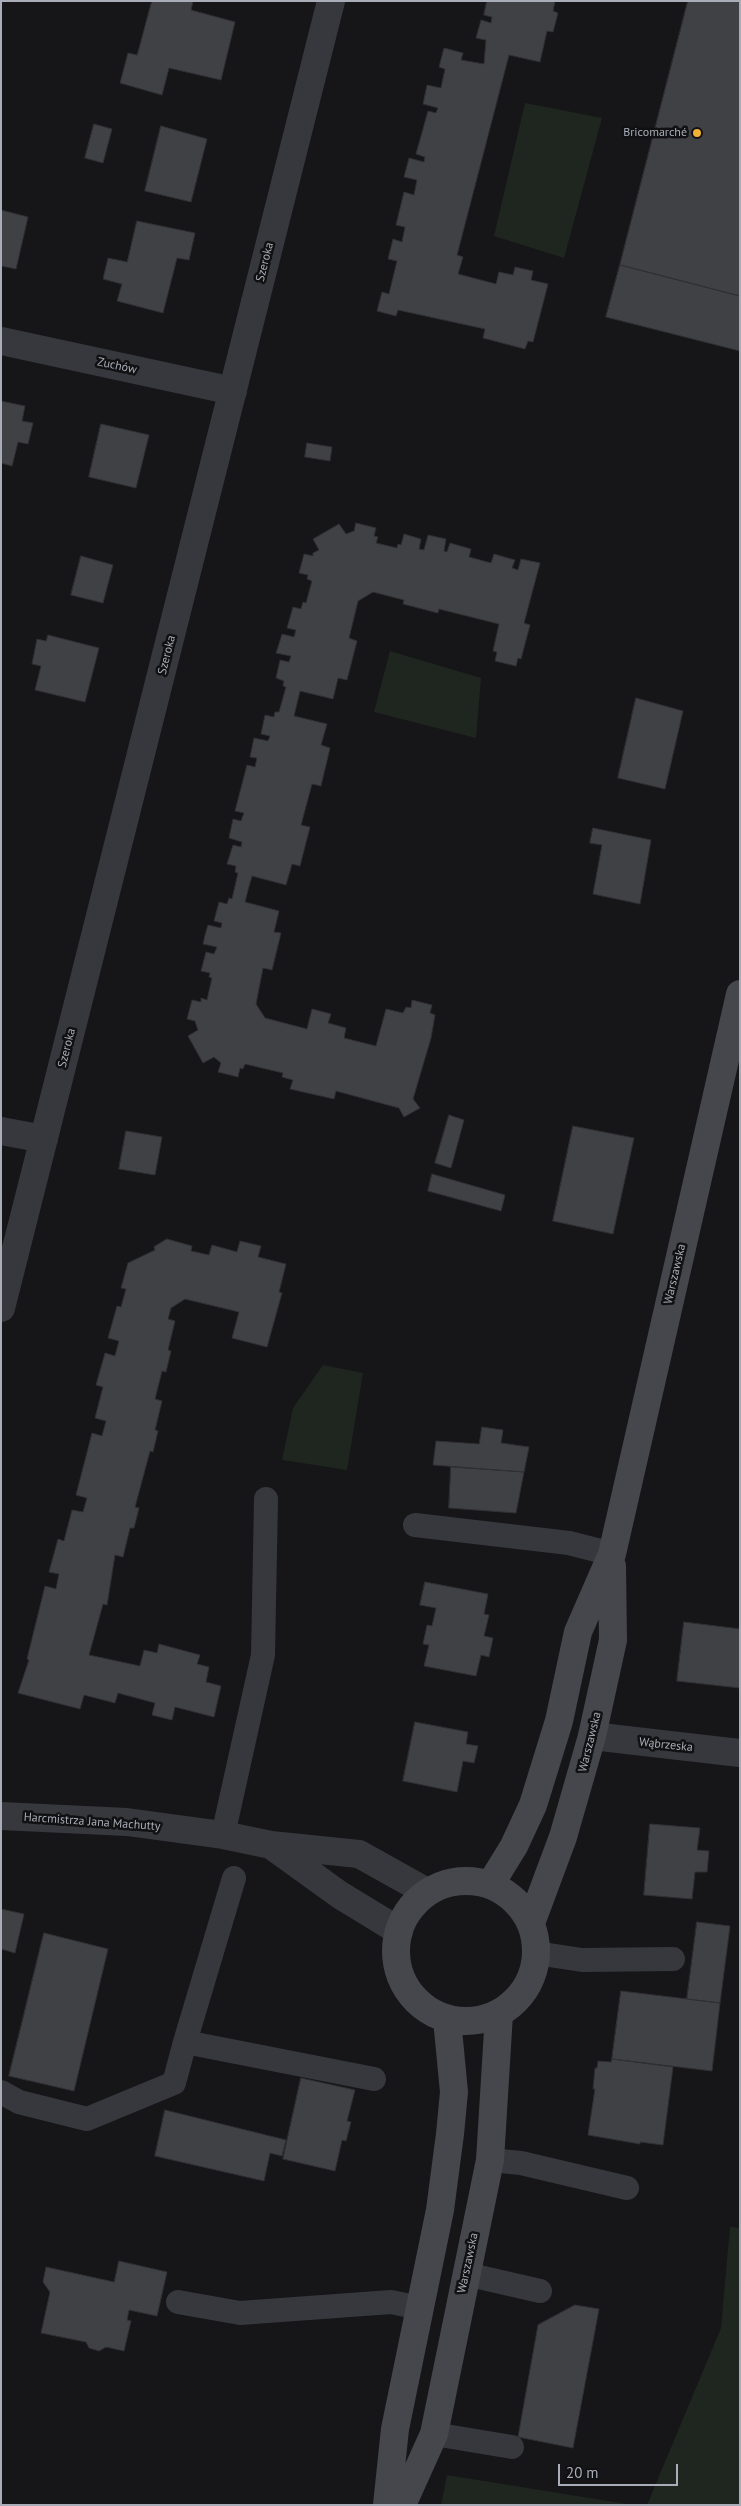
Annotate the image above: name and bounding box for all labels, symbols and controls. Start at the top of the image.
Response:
place label: Bricomarché [623,126,687,140]
marker: Bricomarché [691,127,703,139]
street label: Szeroka [253,241,277,283]
street label: Zuchów [96,355,138,377]
street label: Szeroka [155,634,179,676]
street label: Szeroka [55,1027,79,1069]
street label: Warszawska [661,1242,689,1306]
street label: Warszawska [576,1710,604,1774]
street label: Wąbrzeska [638,1735,694,1755]
street label: Harcmistrza Jana Machutty [23,1810,161,1834]
street label: Warszawska [455,2231,481,2295]
scale bar [561,2454,681,2486]
text: 20 m [566,2463,599,2482]

